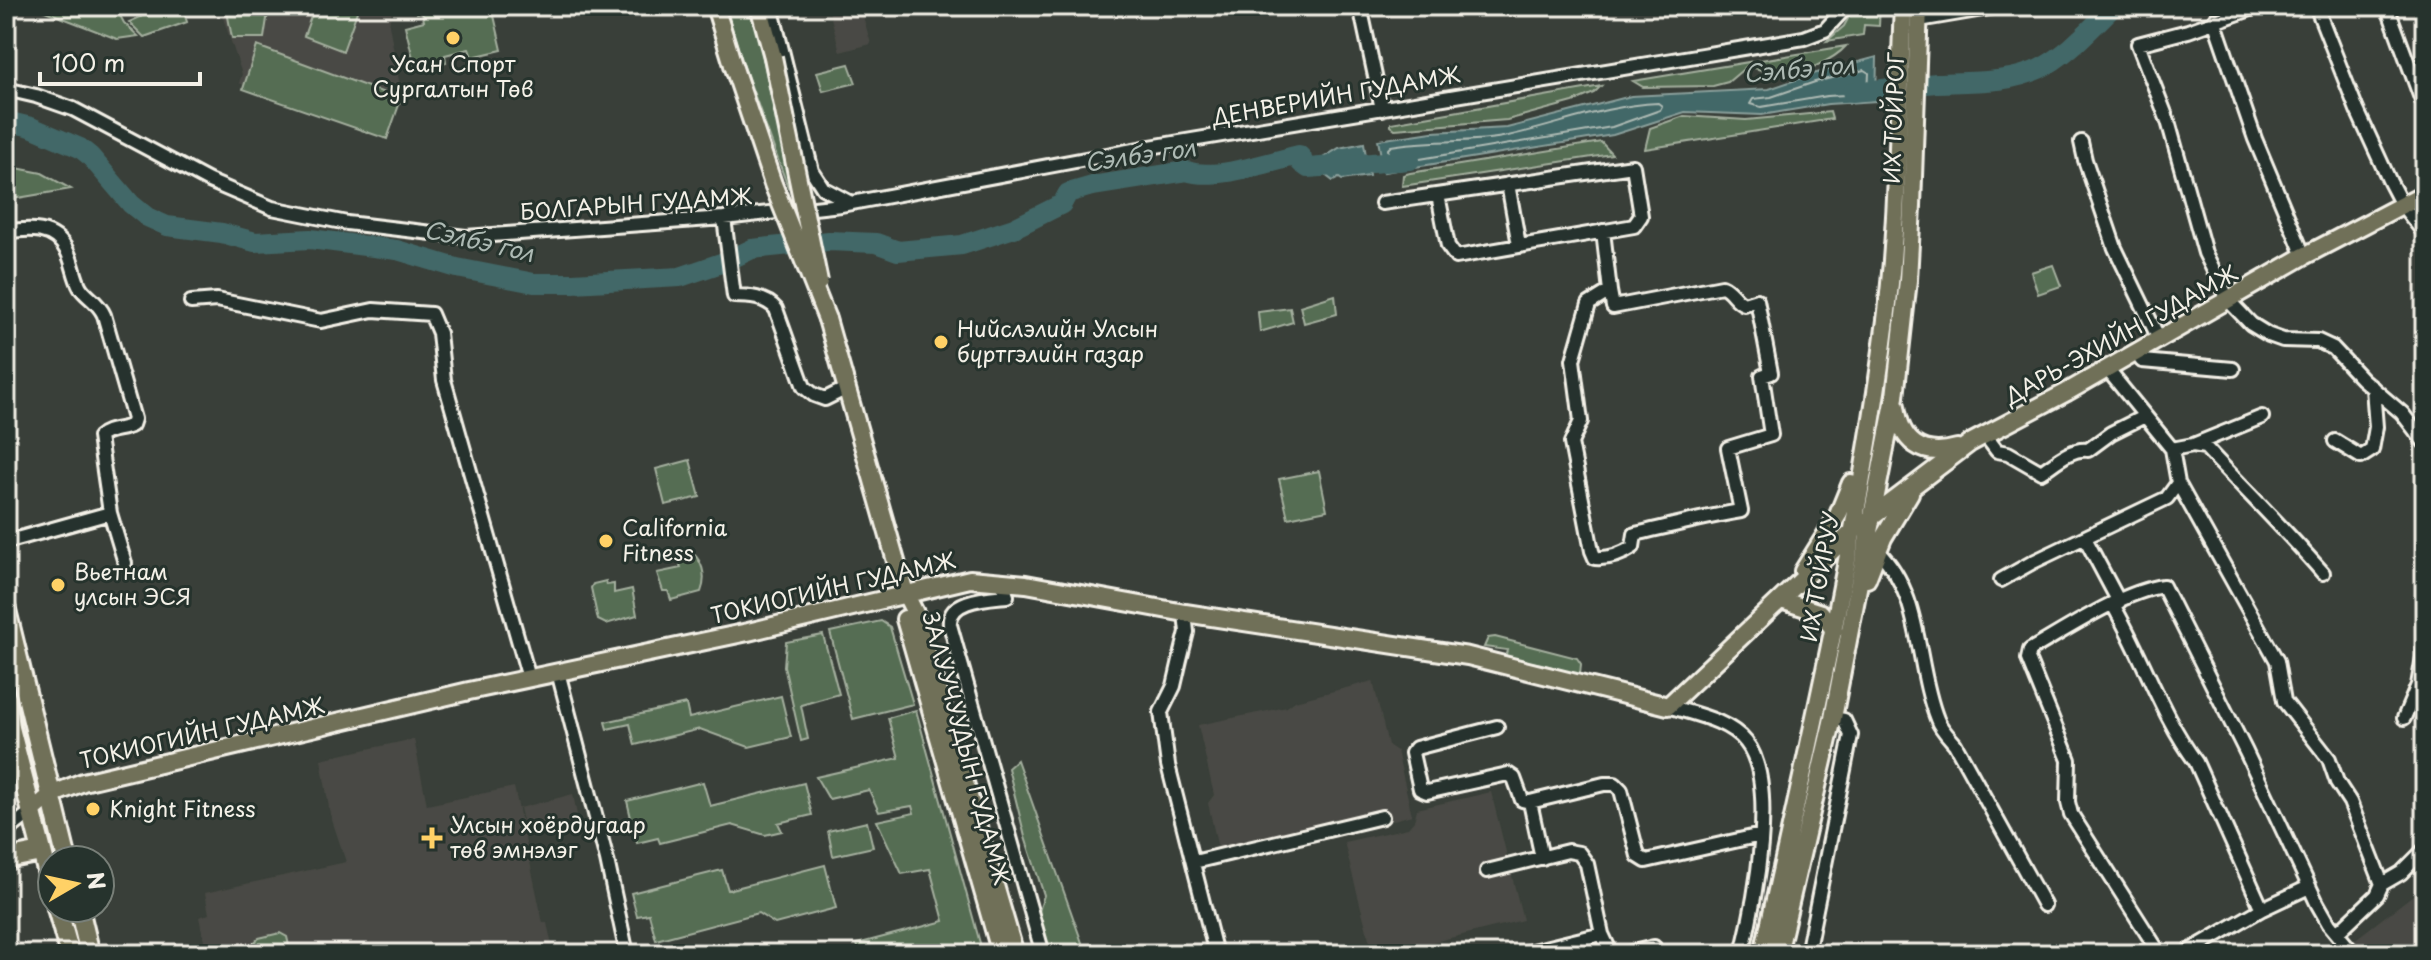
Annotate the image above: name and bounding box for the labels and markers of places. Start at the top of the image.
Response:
marker: Усан Спорт Сургалтын Төв [444,29,462,47]
place label: Усан Спорт Сургалтын Төв [373,46,533,104]
place label: Нийслэлийн Улсын бүртгэлийн газар [957,311,1158,369]
marker: Нийслэлийн Улсын бүртгэлийн газар [932,333,950,351]
place label: California Fitness [622,510,728,568]
marker: California Fitness [597,532,615,550]
place label: Вьетнам улсын ЭСЯ [74,554,191,612]
marker: Вьетнам улсын ЭСЯ [49,576,67,594]
place label: Knight Fitness [109,791,256,824]
marker: Knight Fitness [84,800,102,818]
place label: Улсын хоёрдугаар төв эмнэлэг [450,807,646,865]
marker: Улсын хоёрдугаар төв эмнэлэг [421,827,443,849]

